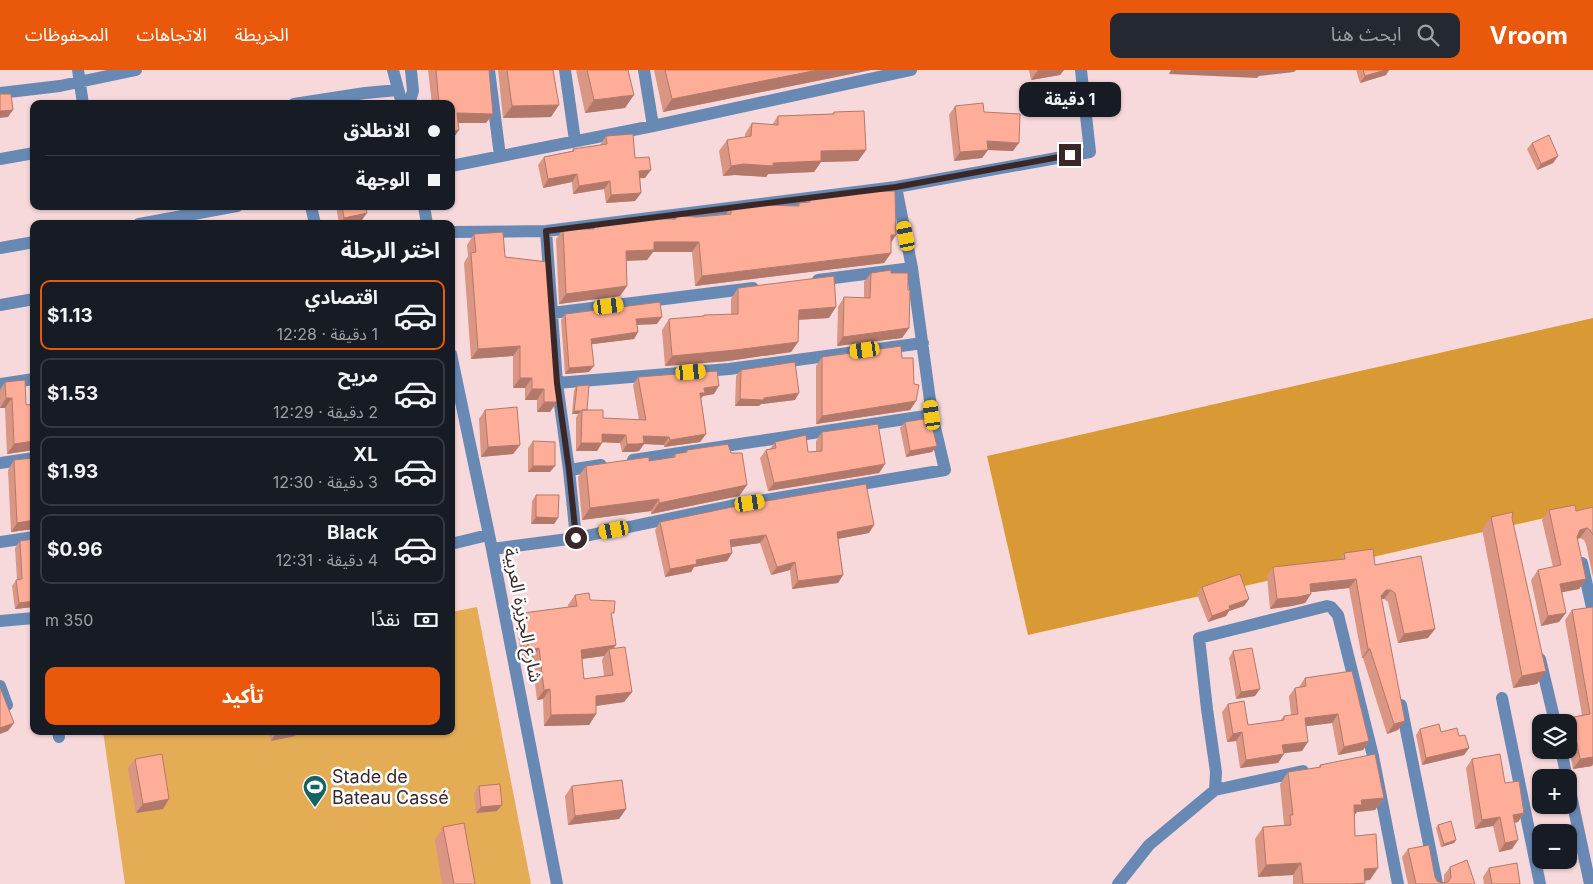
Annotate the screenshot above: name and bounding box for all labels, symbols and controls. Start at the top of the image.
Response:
search box [1110,13,1460,58]
icon: search [1414,21,1442,49]
text: Vroom [1490,21,1568,50]
text: ابحث هنا [1331,23,1402,46]
text: المحفوظات [25,24,109,45]
text: الاتجاهات [137,24,207,45]
text: الخريطة [235,24,289,45]
callout: 1 دقيقة [1019,82,1121,118]
text: 1 دقيقة [1045,89,1095,109]
text: الانطلاق [344,119,410,142]
route end [1059,144,1081,166]
text: الوجهة [356,168,410,191]
car [895,220,916,252]
text: اختر الرحلة [341,237,440,263]
text: اقتصادي [305,286,378,309]
icon: car [393,293,438,338]
car [593,297,624,315]
text: $1.13 [47,304,93,327]
text: 1 دقيقة · 12:28 [276,324,378,344]
car [849,340,880,360]
car [675,363,706,381]
text: مريح [338,364,378,387]
icon: car [393,371,438,416]
text: $1.53 [47,382,98,405]
car [922,399,941,431]
text: 2 دقيقة · 12:29 [273,402,378,422]
text: XL [353,443,378,466]
icon: car [393,449,438,494]
text: $1.93 [47,460,98,483]
text: 3 دقيقة · 12:30 [273,472,378,492]
car [734,493,765,513]
car [597,520,630,540]
text: Black [327,521,378,544]
icon: car [393,527,438,572]
route start [565,527,587,549]
text: $0.96 [47,538,102,561]
street label: شارع الجزيرة العربية [496,546,547,685]
text: 4 دقيقة · 12:31 [276,550,378,570]
icon: cash [412,606,440,634]
text: نقدًا [371,608,400,631]
text: 350 m [45,610,93,630]
button: تأكيد [45,667,440,725]
map controls [1532,714,1577,869]
button: layers [1532,714,1577,759]
place label: Stade de Bateau Cassé [332,766,449,808]
button: + [1532,769,1577,814]
sports icon: Stade de Bateau Cassé [302,774,328,808]
button: − [1532,824,1577,869]

